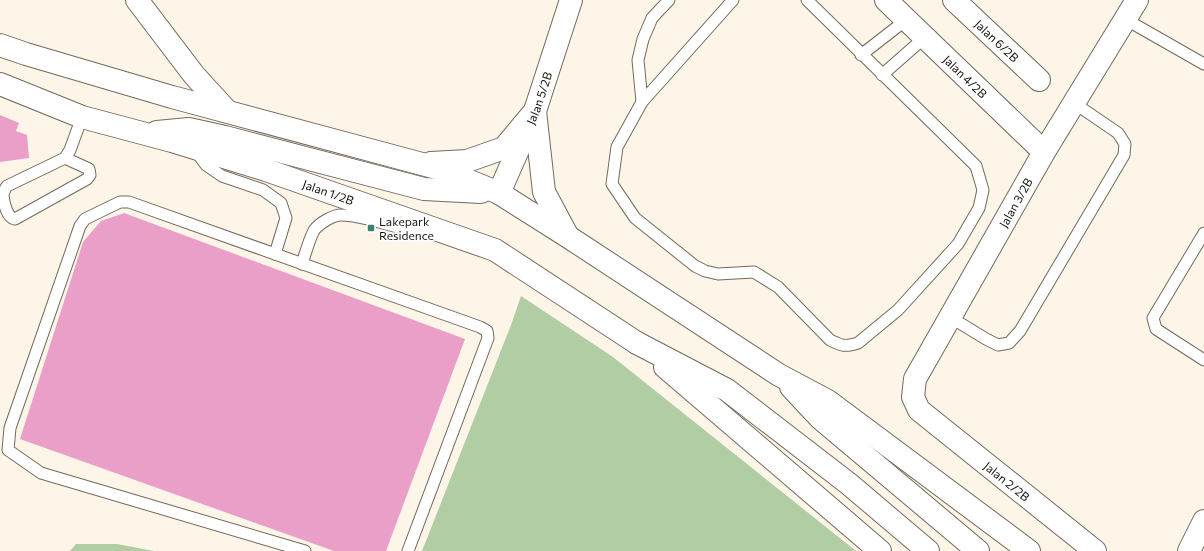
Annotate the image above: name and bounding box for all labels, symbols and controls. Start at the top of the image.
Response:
street label: Jalan 6/2B [971,16,1022,65]
street label: Jalan 4/2B [940,52,990,101]
street label: Jalan 5/2B [523,70,554,127]
street label: Jalan 3/2B [996,175,1035,230]
street label: Jalan 1/2B [301,176,356,207]
place label: Lakepark Residence [379,214,434,242]
marker: Lakepark Residence [366,223,376,233]
street label: Jalan 2/2B [981,458,1033,505]

